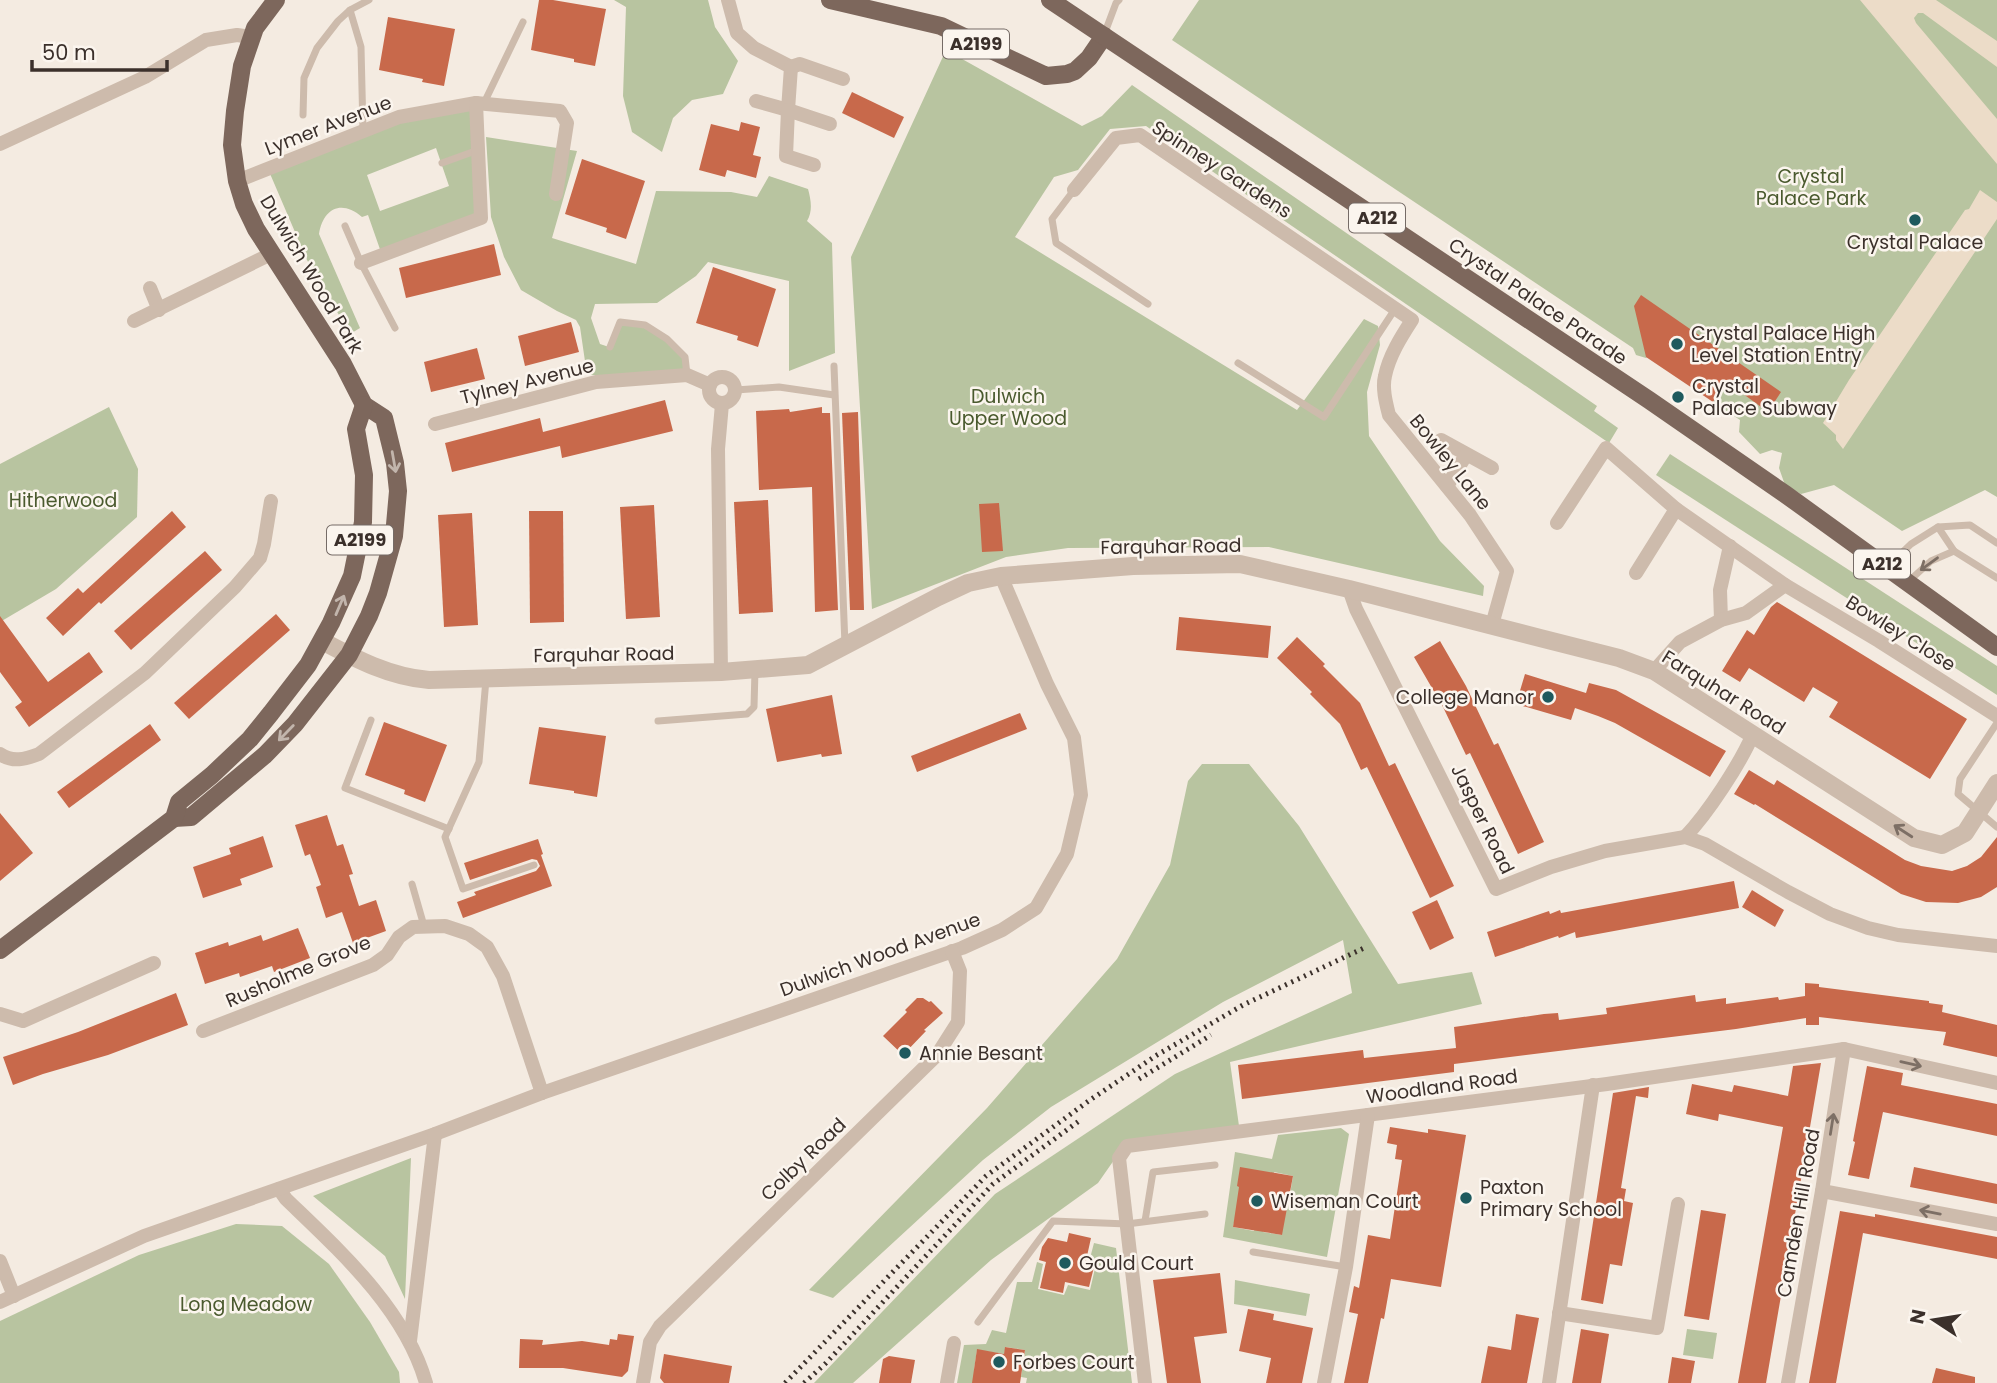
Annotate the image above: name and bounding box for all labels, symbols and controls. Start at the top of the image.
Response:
scale bar [32,28,166,72]
road number: A2199 [943,29,1009,58]
text: 50 m [42,38,96,67]
street label: Lymer Avenue [261,89,395,162]
street label: Spinney Gardens [1146,114,1297,225]
park label: Crystal Palace Park [1756,163,1866,212]
street label: Dulwich Wood Park [253,190,370,359]
road number: A212 [1349,204,1405,232]
marker: Crystal Palace [1907,212,1923,228]
place label: Crystal Palace [1847,229,1983,256]
street label: Crystal Palace Parade [1443,231,1632,371]
place label: Crystal Palace High Level Station Entry [1691,320,1875,369]
marker: Crystal Palace High Level Station Entry [1669,336,1685,352]
street label: Tylney Avenue [458,352,597,411]
place label: Crystal Palace Subway [1692,373,1837,422]
park label: Dulwich Upper Wood [949,383,1067,432]
marker: Crystal Palace Subway [1670,389,1686,405]
street label: Bowley Lane [1403,409,1498,516]
one-way arrow [388,450,401,473]
park label: Hitherwood [9,487,117,514]
road number: A2199 [327,526,393,554]
street label: Farquhar Road [1100,532,1242,561]
road number: A212 [1854,550,1910,578]
one-way arrow [1920,557,1939,571]
street label: Bowley Close [1841,589,1961,678]
one-way arrow [334,594,347,616]
street label: Farquhar Road [533,640,675,669]
street label: Farquhar Road [1657,644,1791,741]
place label: College Manor [1396,684,1534,711]
marker: College Manor [1540,689,1556,705]
one-way arrow [278,724,295,741]
street label: Jasper Road [1444,760,1521,879]
one-way arrow [1893,823,1913,837]
street label: Dulwich Wood Avenue [776,906,984,1003]
street label: Rusholme Grove [221,929,375,1014]
place label: Annie Besant [919,1040,1043,1067]
marker: Annie Besant [897,1045,913,1061]
one-way arrow [1899,1057,1922,1071]
street label: Woodland Road [1365,1062,1520,1110]
street label: Colby Road [755,1112,852,1207]
one-way arrow [1826,1113,1839,1136]
street label: Camden Hill Road [1770,1127,1827,1299]
place label: Paxton Primary School [1480,1174,1622,1223]
place label: Wiseman Court [1271,1188,1419,1215]
marker: Paxton Primary School [1458,1190,1474,1206]
marker: Wiseman Court [1249,1193,1265,1209]
one-way arrow [1919,1204,1942,1218]
place label: Gould Court [1079,1250,1194,1277]
marker: Gould Court [1057,1255,1073,1271]
north arrow [1899,1285,1969,1355]
park label: Long Meadow [180,1291,312,1318]
text: N [1903,1307,1933,1326]
place label: Forbes Court [1013,1349,1135,1376]
marker: Forbes Court [991,1354,1007,1370]

